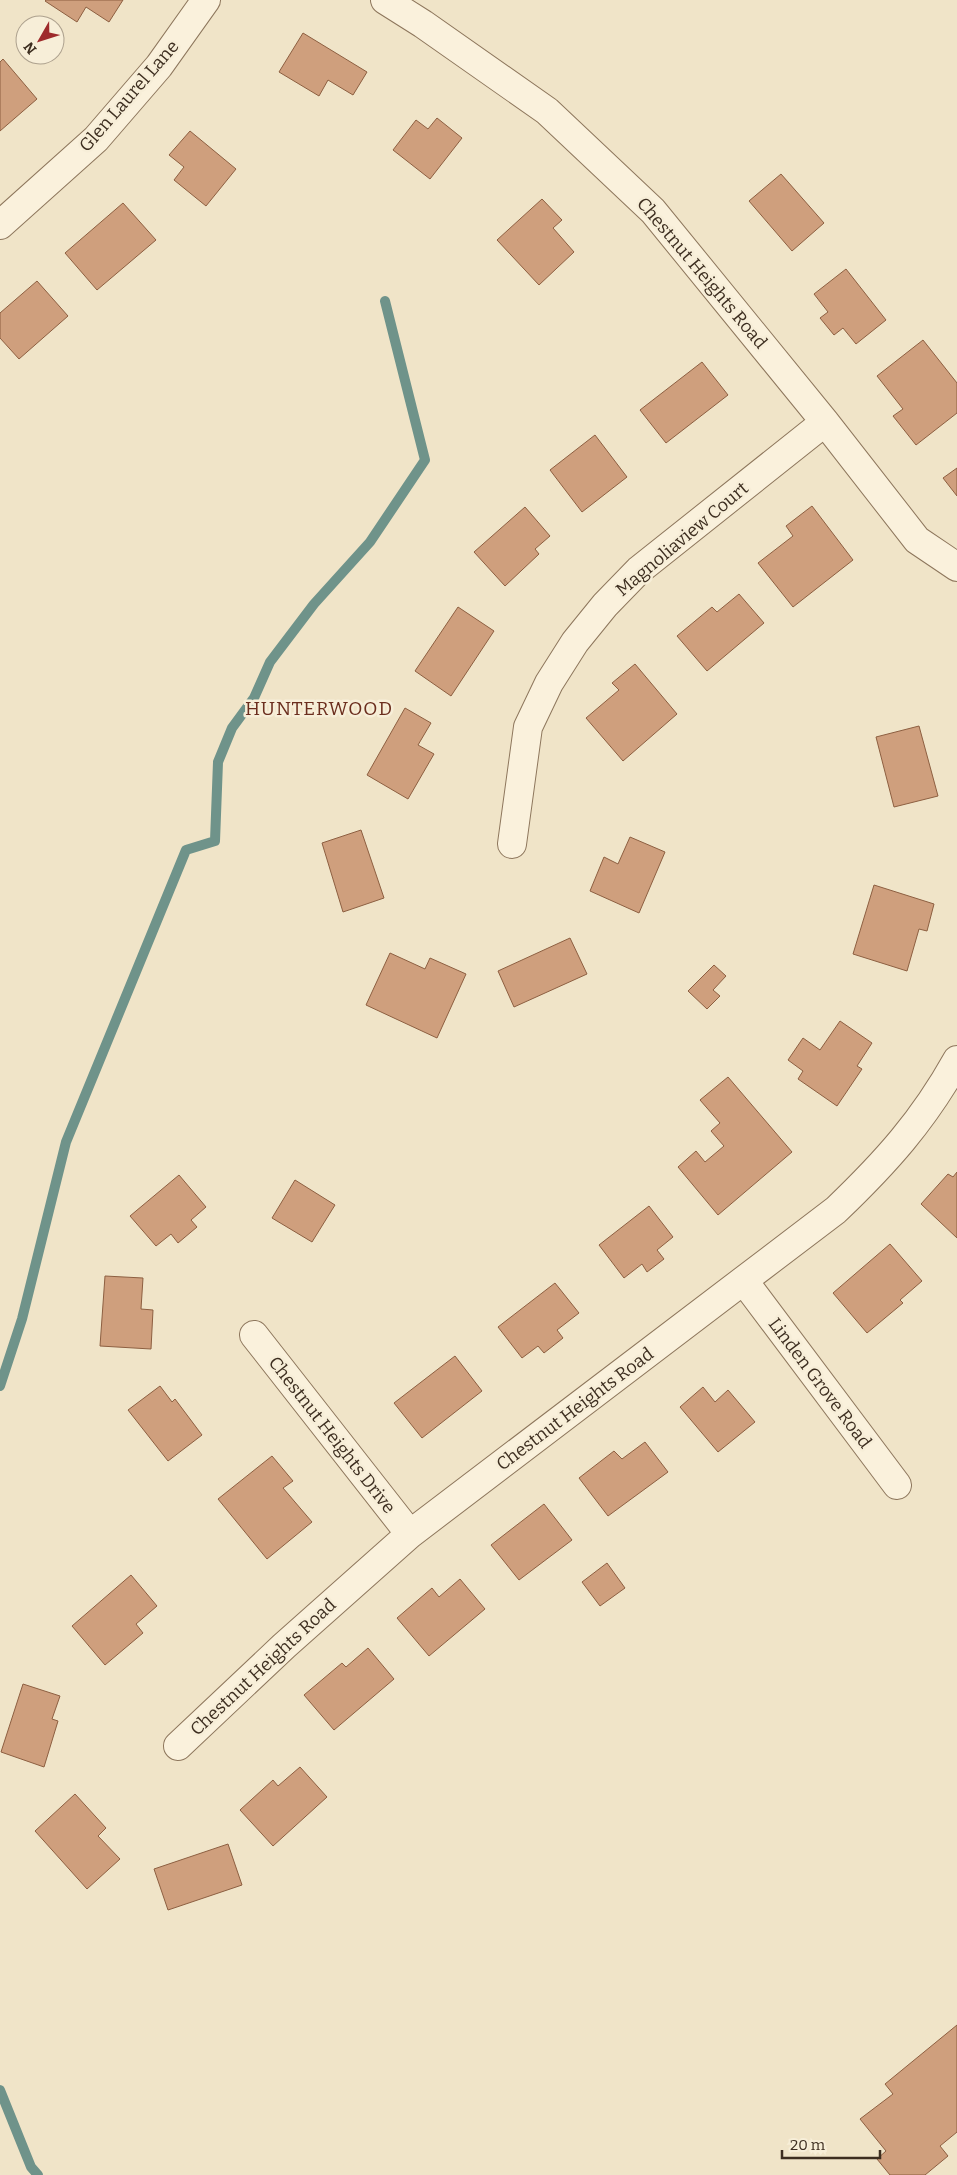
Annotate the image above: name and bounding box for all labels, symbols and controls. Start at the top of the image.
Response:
north arrow [15,15,65,65]
street label: Glen Laurel Lane [75,36,183,156]
text: N [20,38,40,57]
street label: Chestnut Heights Road [632,193,772,353]
street label: Magnoliaview Court [611,477,753,601]
district label: HUNTERWOOD [245,697,393,720]
street label: Linden Grove Road [764,1313,876,1453]
street label: Chestnut Heights Road [492,1343,658,1475]
street label: Chestnut Heights Drive [264,1352,400,1518]
street label: Chestnut Heights Road [186,1594,341,1740]
scale bar [782,2128,880,2160]
text: 20 m [790,2136,826,2154]

